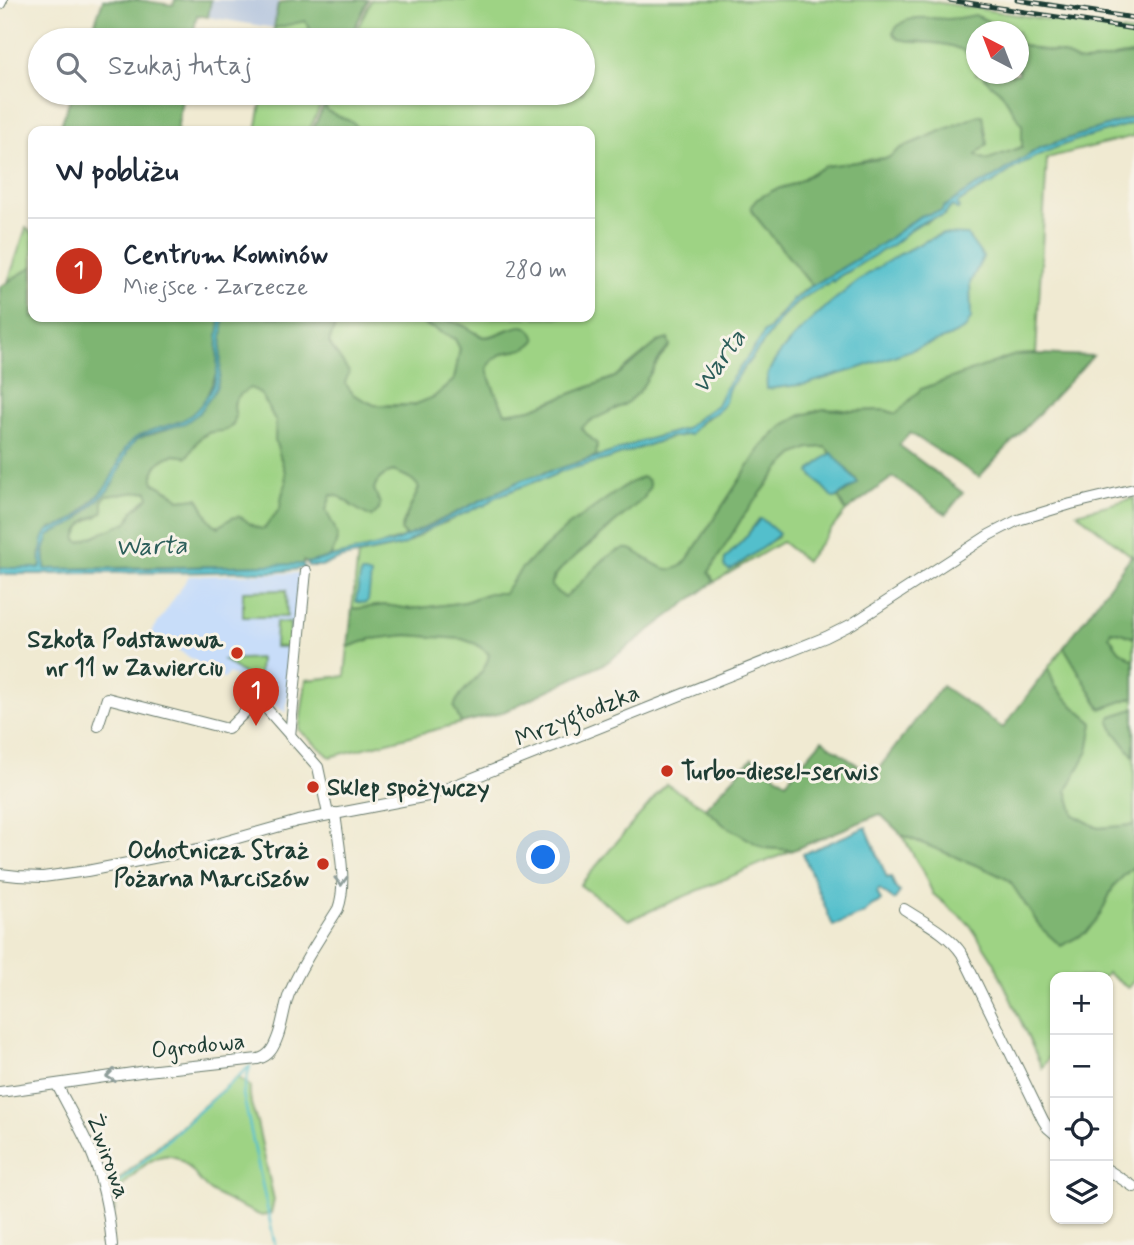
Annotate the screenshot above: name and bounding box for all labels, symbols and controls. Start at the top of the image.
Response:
north arrow [966,21,1029,84]
search box [28,28,595,105]
icon: search [52,48,90,86]
text: Szukaj tutaj [108,50,252,84]
text: W pobliżu [56,152,179,191]
text: Centrum Kominów [123,239,328,273]
text: 1 [74,256,84,286]
text: 280 m [505,256,567,286]
text: Miejsce · Zarzecze [123,273,308,303]
water label: Warta [685,323,755,401]
water label: Warta [114,529,188,565]
place label: Szkoła Podstawowa nr 11 w Zawierciu [27,625,224,684]
marker: Szkoła Podstawowa nr 11 w Zawierciu [229,645,245,661]
pin: 1 [233,668,279,726]
street label: Mrzygłodzka [511,677,646,758]
place label: Turbo-diesel-serwis [681,757,879,788]
marker: Turbo-diesel-serwis [659,763,675,779]
place label: Sklep spożywczy [327,773,489,804]
marker: Sklep spożywczy [305,779,321,795]
place label: Ochotnicza Straż Pożarna Marciszów [114,836,309,895]
your location [526,840,560,874]
marker: Ochotnicza Straż Pożarna Marciszów [315,856,331,872]
one-way arrow [334,876,349,887]
map controls [1050,972,1113,1224]
button: + [1050,972,1113,1035]
street label: Ogrodowa [150,1026,247,1067]
button: − [1050,1035,1113,1098]
one-way arrow [105,1068,117,1083]
button: locate [1050,1098,1113,1161]
street label: Żwirowa [78,1110,137,1203]
button: layers [1050,1161,1113,1224]

